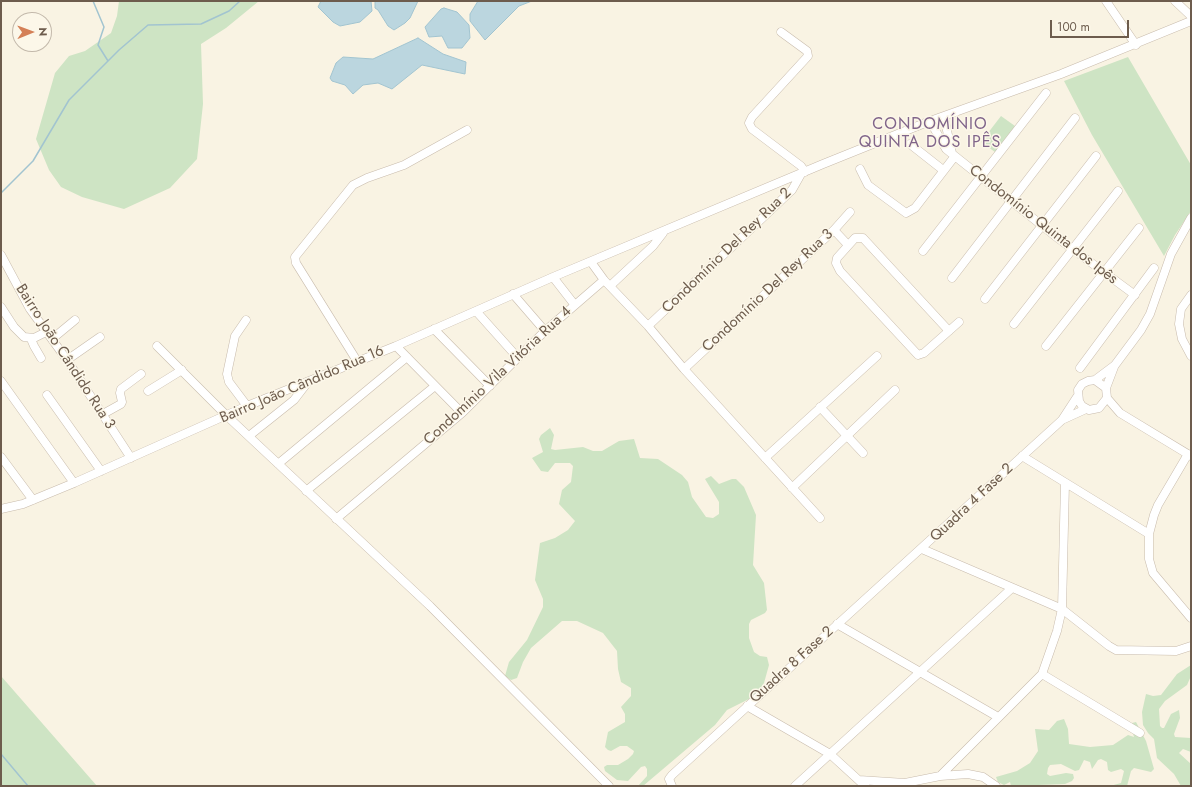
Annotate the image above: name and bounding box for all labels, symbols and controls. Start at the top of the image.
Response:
north arrow [12,12,52,52]
scale bar [1052,12,1131,38]
text: 100 m [1057,18,1090,36]
text: N [35,27,51,36]
district label: CONDOMÍNIO QUINTA DOS IPÊS [859,115,1001,153]
street label: Condomínio Quinta dos Ipês [965,162,1121,288]
street label: Condomínio Del Rey Rua 2 [659,185,795,317]
street label: Condomínio Del Rey Rua 3 [699,226,837,356]
street label: Bairro João Cândido Rua 3 [11,281,119,433]
street label: Condomínio Vila Vitória Rua 4 [420,303,576,449]
street label: Bairro João Cândido Rua 16 [217,342,387,428]
street label: Quadra 4 Fase 2 [927,460,1017,546]
street label: Quadra 8 Fase 2 [747,623,837,707]

